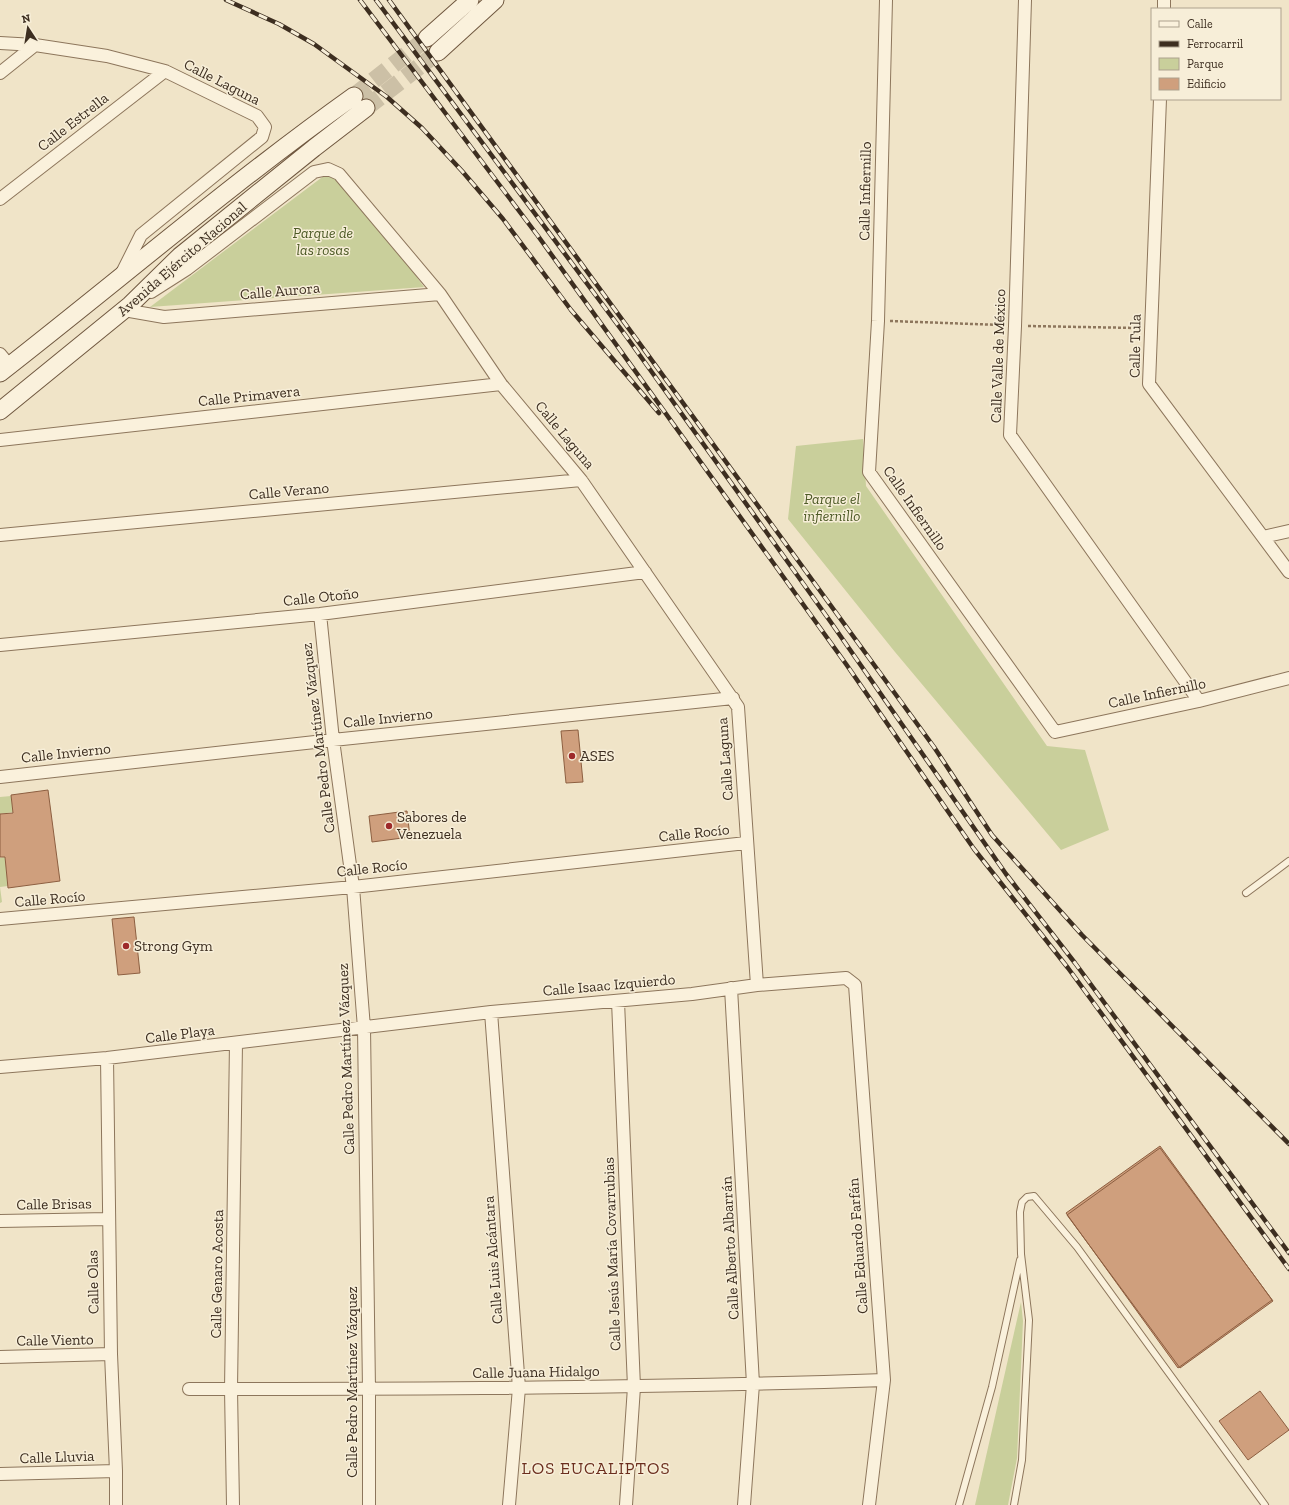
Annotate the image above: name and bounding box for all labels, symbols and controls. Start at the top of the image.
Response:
north arrow [8,8,48,48]
legend [1151,8,1281,100]
text: N [21,11,32,26]
text: Calle [1187,17,1213,31]
text: Ferrocarril [1187,37,1243,51]
street label: Calle Laguna [181,55,263,109]
text: Parque [1187,57,1224,71]
text: Edificio [1187,77,1226,91]
street label: Calle Estrella [34,89,112,155]
street label: Calle Infiernillo [855,141,875,241]
street label: Avenida Ejército Nacional [114,198,250,320]
park label: Parque de las rosas [293,224,353,259]
street label: Calle Aurora [239,279,321,303]
street label: Calle Valle de México [987,288,1009,423]
street label: Calle Tula [1125,314,1145,378]
street label: Calle Primavera [197,382,301,410]
street label: Calle Laguna [531,397,599,473]
street label: Calle Infiernillo [879,462,951,554]
street label: Calle Verano [248,479,330,503]
park label: Parque el infiernillo [803,490,861,525]
street label: Calle Otoño [282,584,360,610]
street label: Calle Pedro Martínez Vázquez [297,642,339,834]
street label: Calle Infiernillo [1107,674,1208,712]
street label: Calle Invierno [342,704,434,732]
street label: Calle Laguna [713,717,737,801]
street label: Calle Invierno [20,739,112,767]
place label: ASES [580,747,615,765]
marker: ASES [567,751,577,761]
place label: Sabores de Venezuela [396,808,467,843]
street label: Calle Rocío [658,820,731,846]
marker: Sabores de Venezuela [384,821,394,831]
street label: Calle Rocío [336,855,409,881]
street label: Calle Rocío [14,887,86,911]
place label: Strong Gym [134,937,213,955]
marker: Strong Gym [121,941,131,951]
street label: Calle Pedro Martínez Vázquez [334,963,358,1155]
street label: Calle Isaac Izquierdo [542,970,676,1000]
street label: Calle Playa [144,1021,216,1047]
street label: Calle Jesús María Covarrubias [600,1157,624,1351]
street label: Calle Alberto Albarrán [717,1175,743,1320]
street label: Calle Eduardo Farfán [844,1177,872,1315]
street label: Calle Brisas [16,1194,92,1214]
street label: Calle Luis Alcántara [480,1195,506,1325]
street label: Calle Genaro Acosta [207,1209,227,1339]
street label: Calle Olas [83,1250,103,1314]
street label: Calle Pedro Martínez Vázquez [343,1286,361,1478]
street label: Calle Viento [16,1330,94,1350]
street label: Calle Juana Hidalgo [472,1362,600,1382]
street label: Calle Lluvia [19,1447,95,1467]
district label: LOS EUCALIPTOS [521,1458,671,1478]

